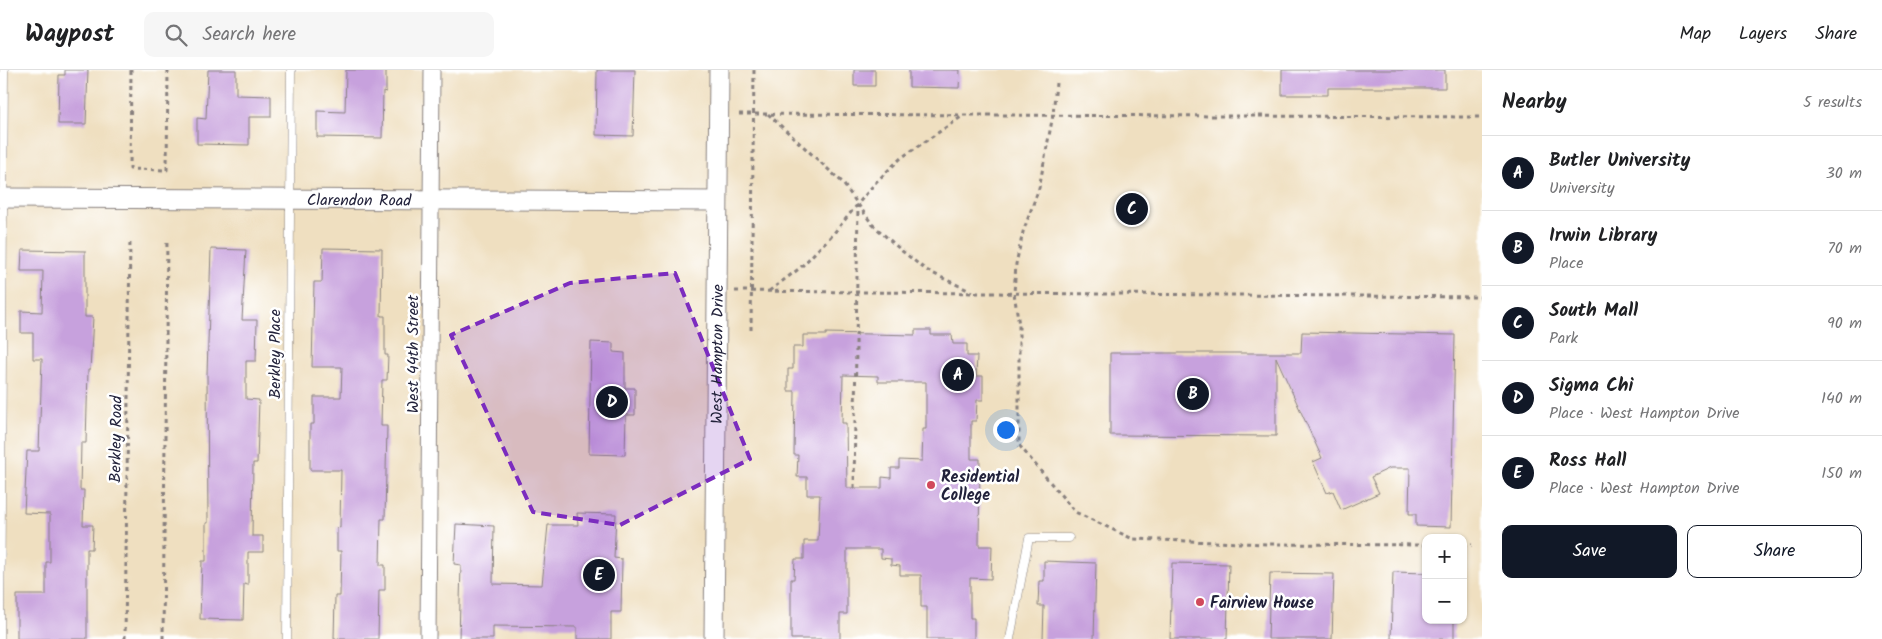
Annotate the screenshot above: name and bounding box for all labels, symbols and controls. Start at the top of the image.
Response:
search box [144,12,494,57]
text: Waypost [25,15,114,54]
text: Search here [202,20,296,50]
text: Map [1680,20,1711,49]
text: Layers [1739,20,1787,49]
text: Share [1815,20,1857,49]
icon: search [162,21,190,49]
text: Nearby [1502,86,1567,119]
text: 5 results [1803,90,1862,115]
text: Butler University [1549,146,1690,176]
text: A [1513,161,1523,186]
text: 30 m [1826,161,1862,186]
text: University [1549,176,1614,201]
street label: Clarendon Road [307,188,412,214]
pin: C [1116,190,1148,228]
text: Irwin Library [1549,221,1657,251]
text: B [1513,236,1523,261]
text: 70 m [1827,236,1862,261]
text: Place [1549,251,1583,276]
street label: West Hampton Drive [705,284,731,424]
street label: West 44th Street [401,294,426,413]
text: South Mall [1549,296,1638,326]
street label: Berkley Place [263,309,288,399]
text: C [1513,311,1523,336]
text: 90 m [1827,311,1862,336]
text: Park [1549,326,1578,351]
pin: A [942,356,974,394]
text: Sigma Chi [1549,371,1634,401]
pin: B [1177,375,1209,413]
pin: D [596,383,628,421]
text: D [1513,386,1523,411]
text: 140 m [1821,386,1862,411]
street label: Berkley Road [103,394,130,483]
text: Place · West Hampton Drive [1549,401,1740,426]
your location [993,417,1019,443]
text: Ross Hall [1549,446,1626,476]
text: E [1514,461,1522,486]
text: 150 m [1821,461,1862,486]
place label: Residential College [941,465,1020,508]
text: Place · West Hampton Drive [1549,476,1740,501]
marker: Residential College [925,479,937,491]
button: Save [1502,525,1677,578]
button: Share [1687,525,1862,578]
map controls [1422,534,1467,624]
button: + [1422,534,1467,579]
pin: E [583,556,615,594]
button: − [1422,579,1467,624]
place label: Fairview House [1210,591,1314,616]
marker: Fairview House [1194,596,1206,608]

